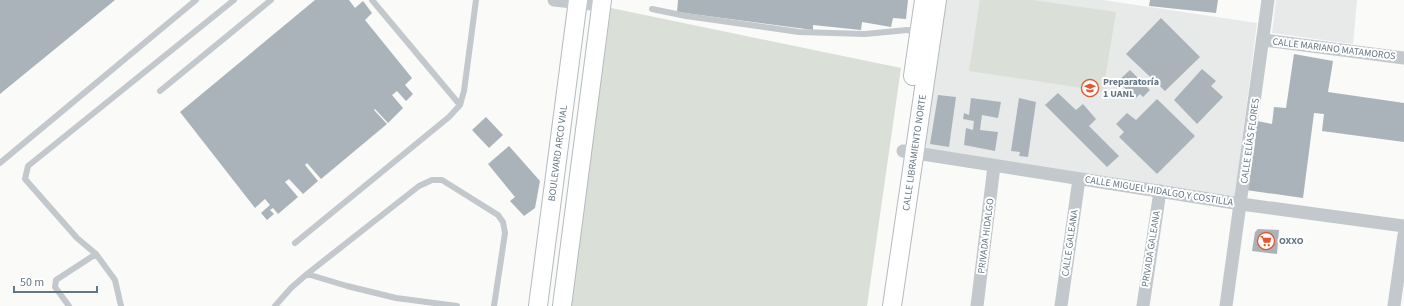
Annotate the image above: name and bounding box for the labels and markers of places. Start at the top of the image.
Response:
place label: Preparatoría 1 UANL [1103,75,1159,101]
school or university icon: Preparatoría 1 UANL [1080,78,1100,98]
supermarket icon: OXXO [1256,231,1276,251]
place label: OXXO [1279,234,1304,248]

